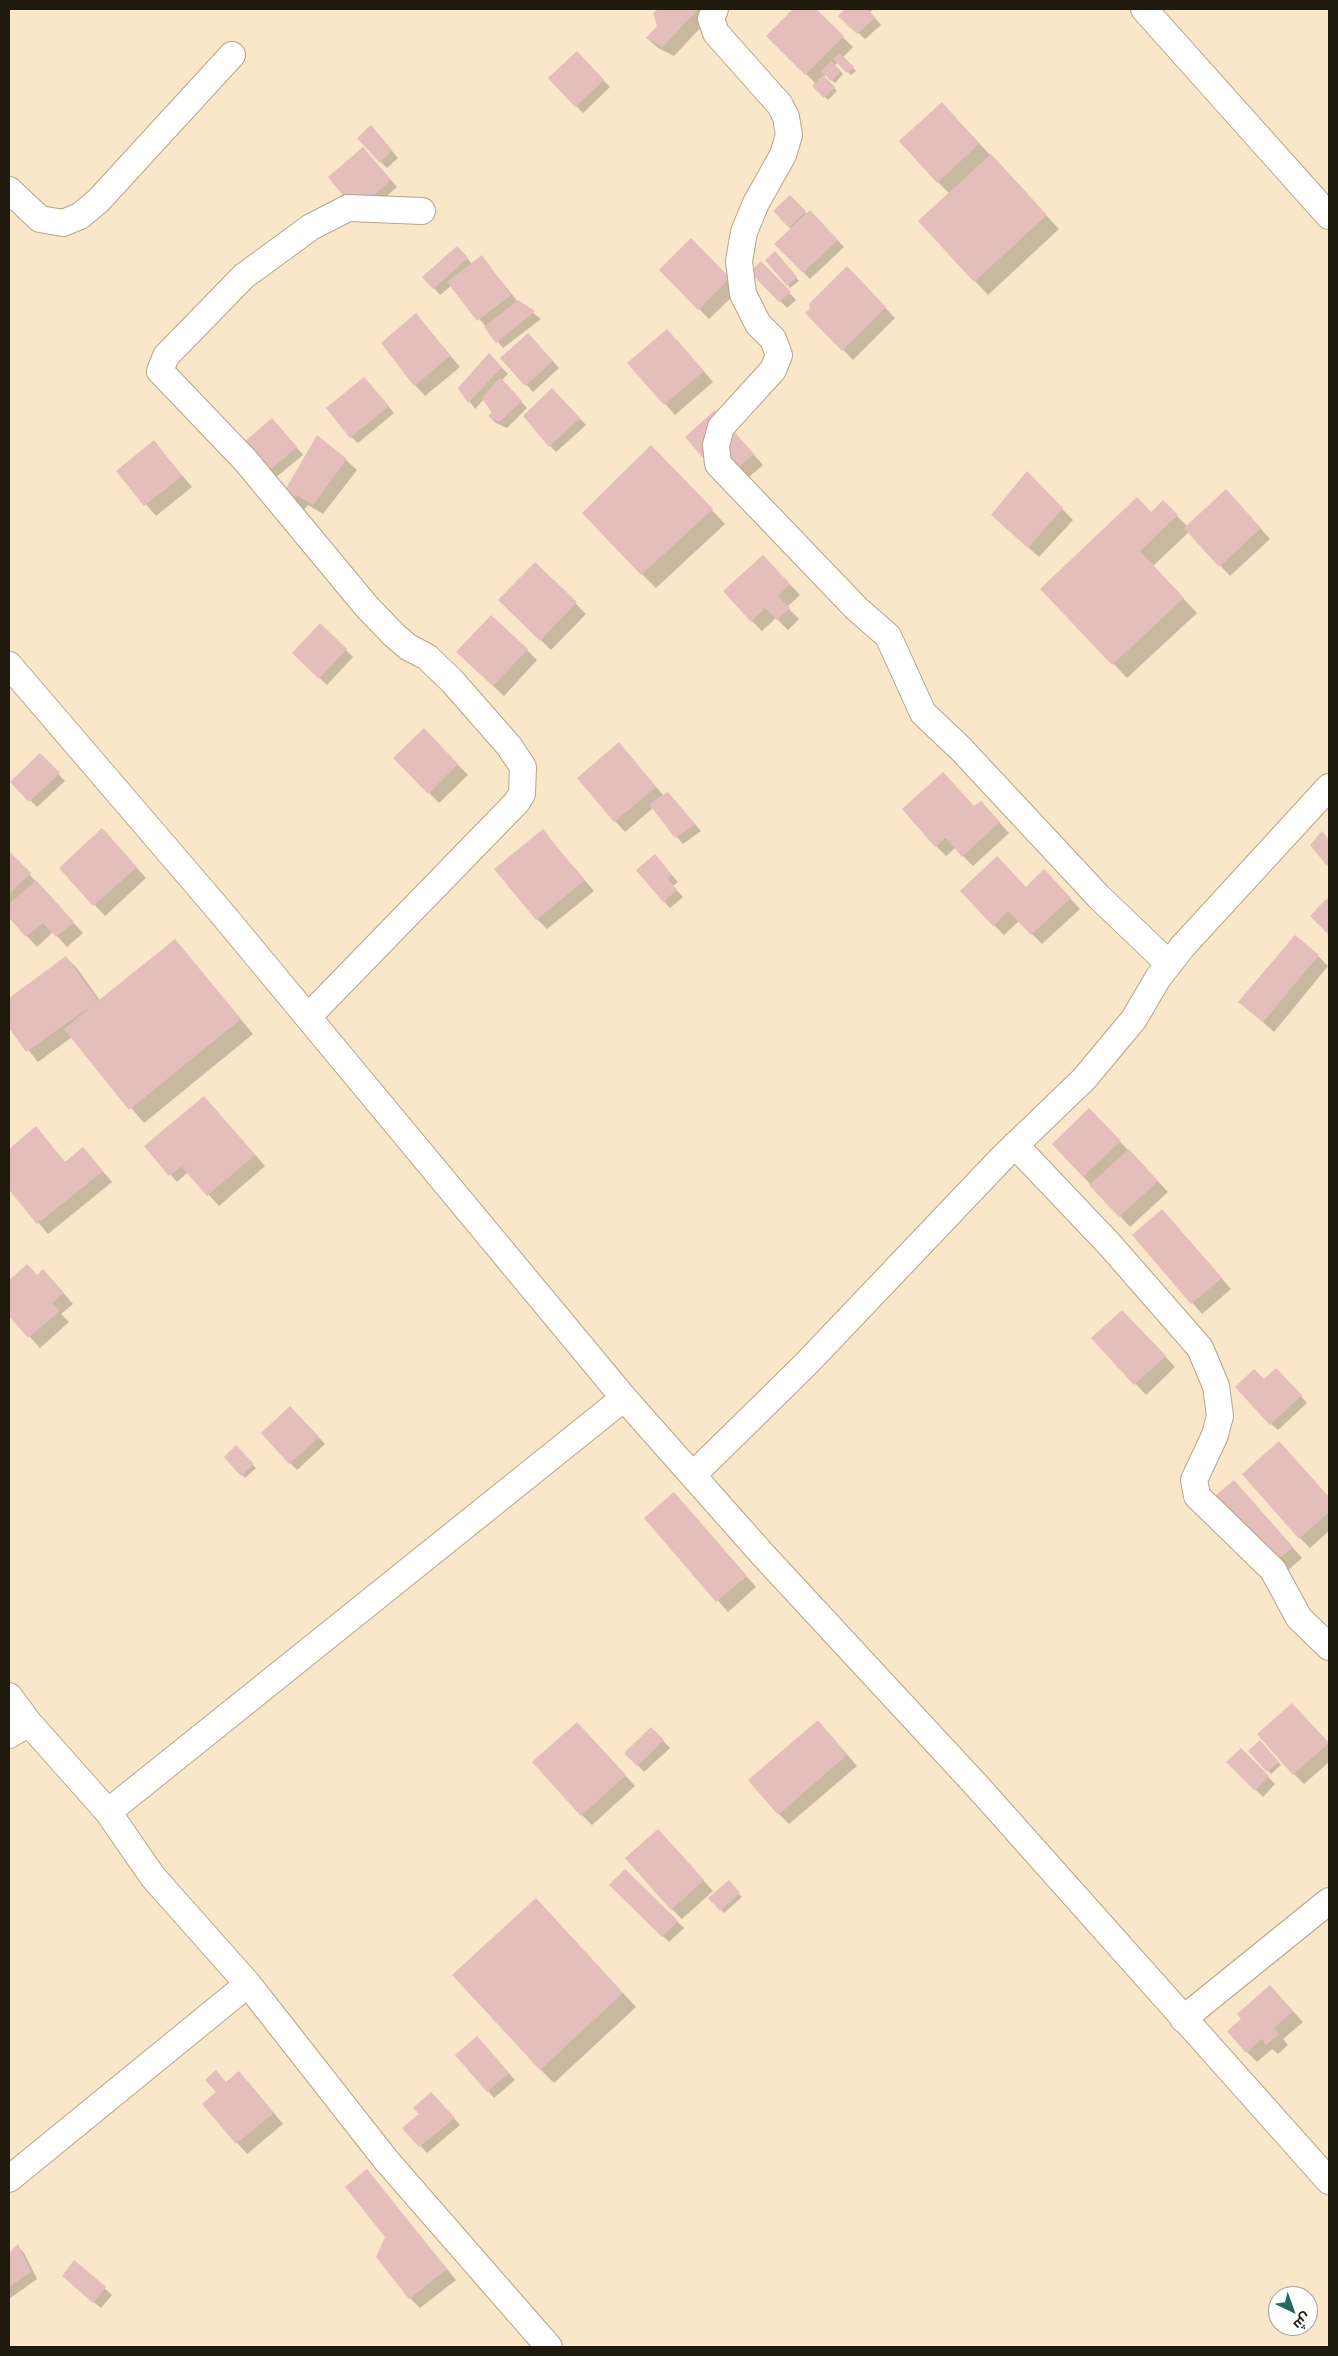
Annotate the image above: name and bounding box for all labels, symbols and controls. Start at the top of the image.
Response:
north arrow [1268,2286,1318,2336]
text: ش [1290,2309,1315,2334]

